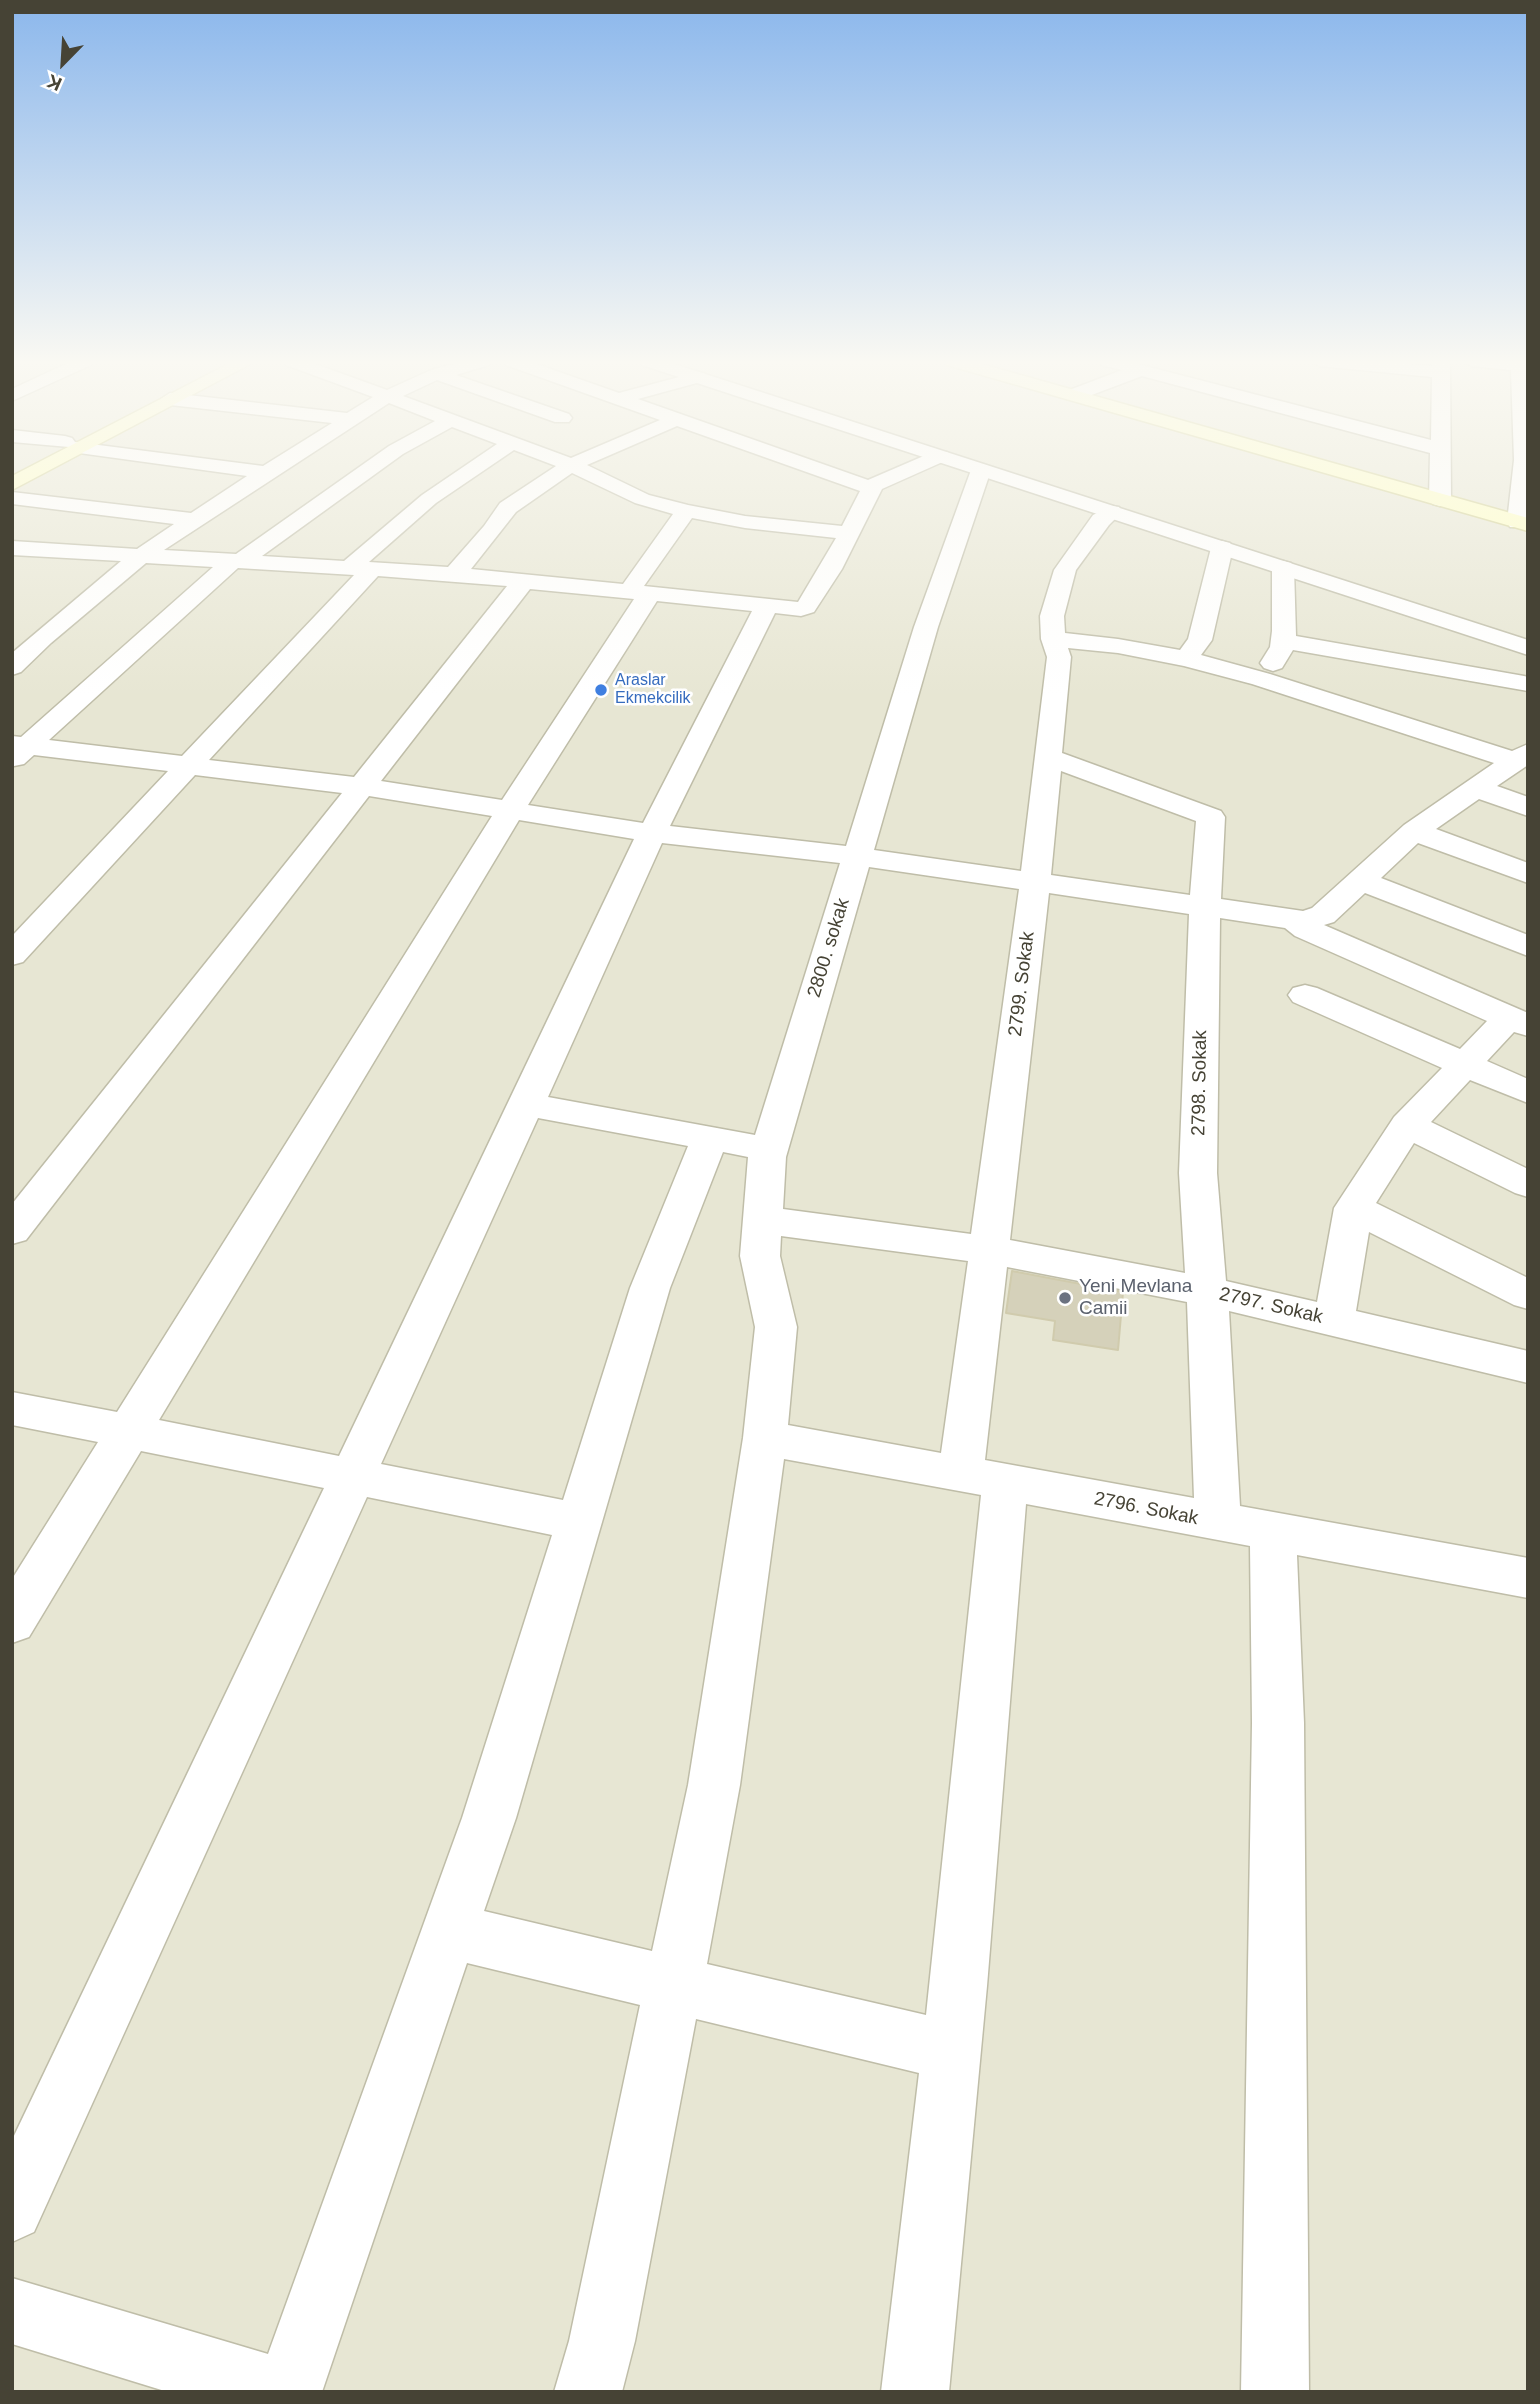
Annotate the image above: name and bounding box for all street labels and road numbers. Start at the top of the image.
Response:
street label: 2800. sokak [803,896,855,1000]
street label: 2799. Sokak [1004,930,1040,1038]
street label: 2798. Sokak [1188,1030,1212,1136]
street label: 2797. Sokak [1217,1283,1325,1329]
street label: 2796. Sokak [1092,1488,1200,1530]

